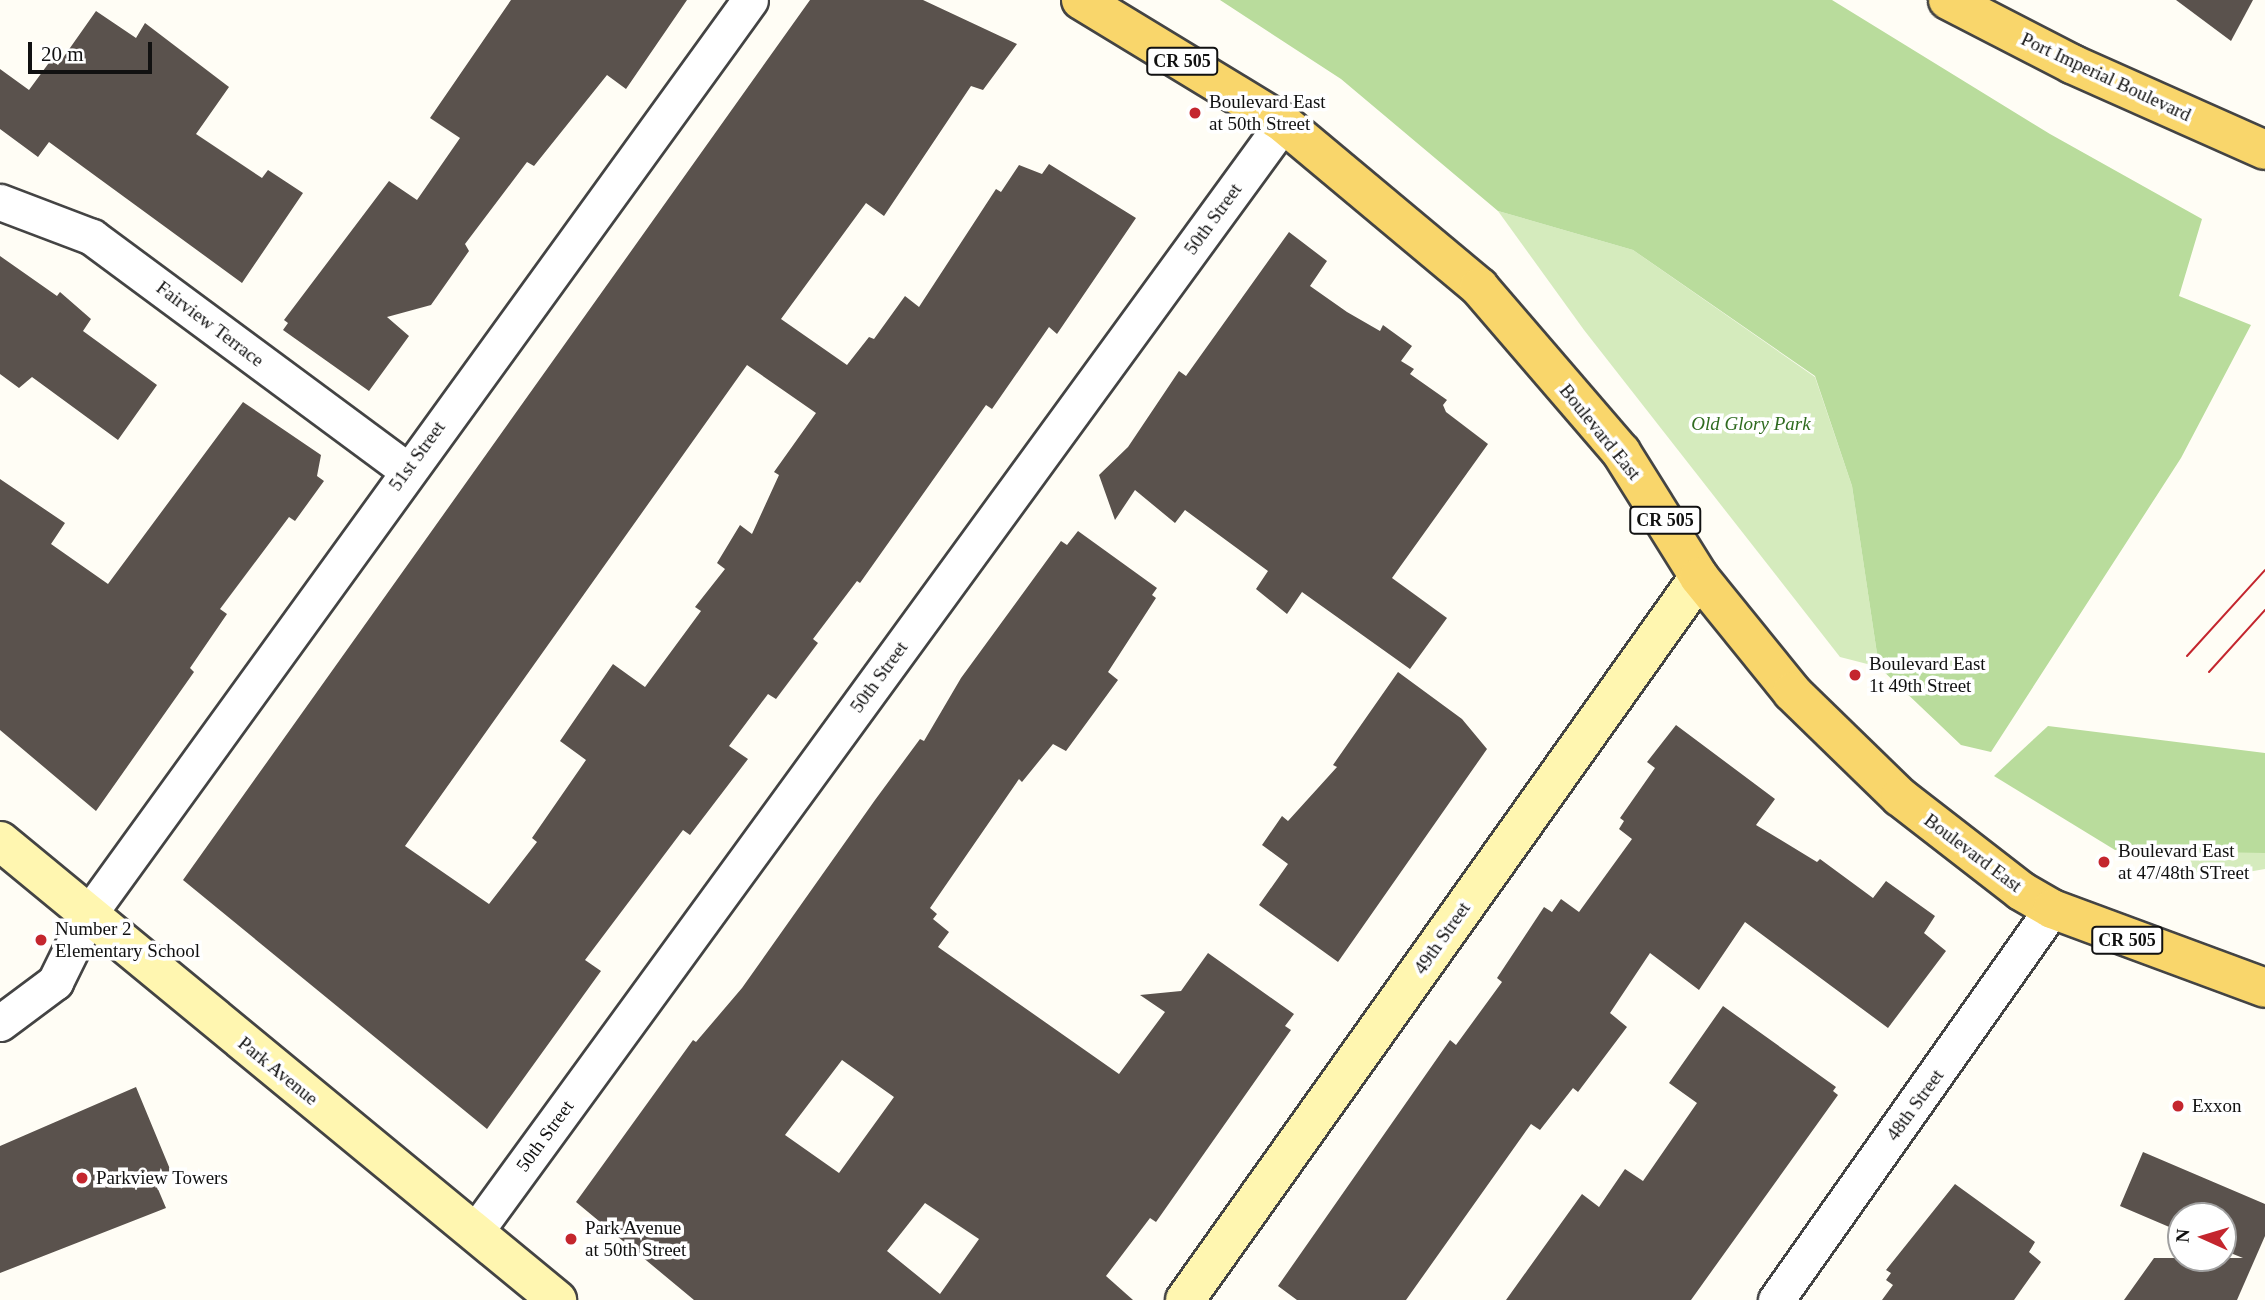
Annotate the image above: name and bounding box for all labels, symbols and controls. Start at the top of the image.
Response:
scale bar [32,28,156,72]
street label: Port Imperial Boulevard [2017,28,2195,126]
text: 20 m [41,42,84,66]
road number: CR 505 [1145,46,1219,76]
place label: Boulevard East at 50th Street [1209,91,1326,135]
marker: Boulevard East at 50th Street [1187,105,1203,121]
street label: 50th Street [1179,179,1247,259]
street label: Fairview Terrace [152,276,268,372]
street label: Boulevard East [1554,380,1646,484]
park label: Old Glory Park [1691,413,1811,435]
street label: 51st Street [384,417,450,495]
road number: CR 505 [1628,506,1702,534]
street label: 50th Street [845,637,913,717]
place label: Boulevard East 1t 49th Street [1869,653,1986,697]
marker: Boulevard East 1t 49th Street [1847,667,1863,683]
street label: Boulevard East [1920,809,2026,897]
place label: Boulevard East at 47/48th STreet [2118,840,2249,884]
marker: Boulevard East at 47/48th STreet [2096,854,2112,870]
street label: 49th Street [1409,898,1475,978]
place label: Number 2 Elementary School [55,918,200,962]
road number: CR 505 [2090,925,2164,954]
marker: Number 2 Elementary School [33,932,49,948]
street label: Park Avenue [233,1032,323,1110]
street label: 48th Street [1881,1065,1949,1145]
place label: Exxon [2192,1095,2242,1117]
street label: 50th Street [511,1096,579,1176]
marker: Exxon [2170,1098,2186,1114]
place label: Parkview Towers [96,1167,228,1189]
marker: Parkview Towers [74,1170,90,1186]
north arrow [2167,1202,2237,1272]
place label: Park Avenue at 50th Street [585,1217,686,1261]
text: N [2172,1228,2194,1243]
marker: Park Avenue at 50th Street [563,1231,579,1247]

